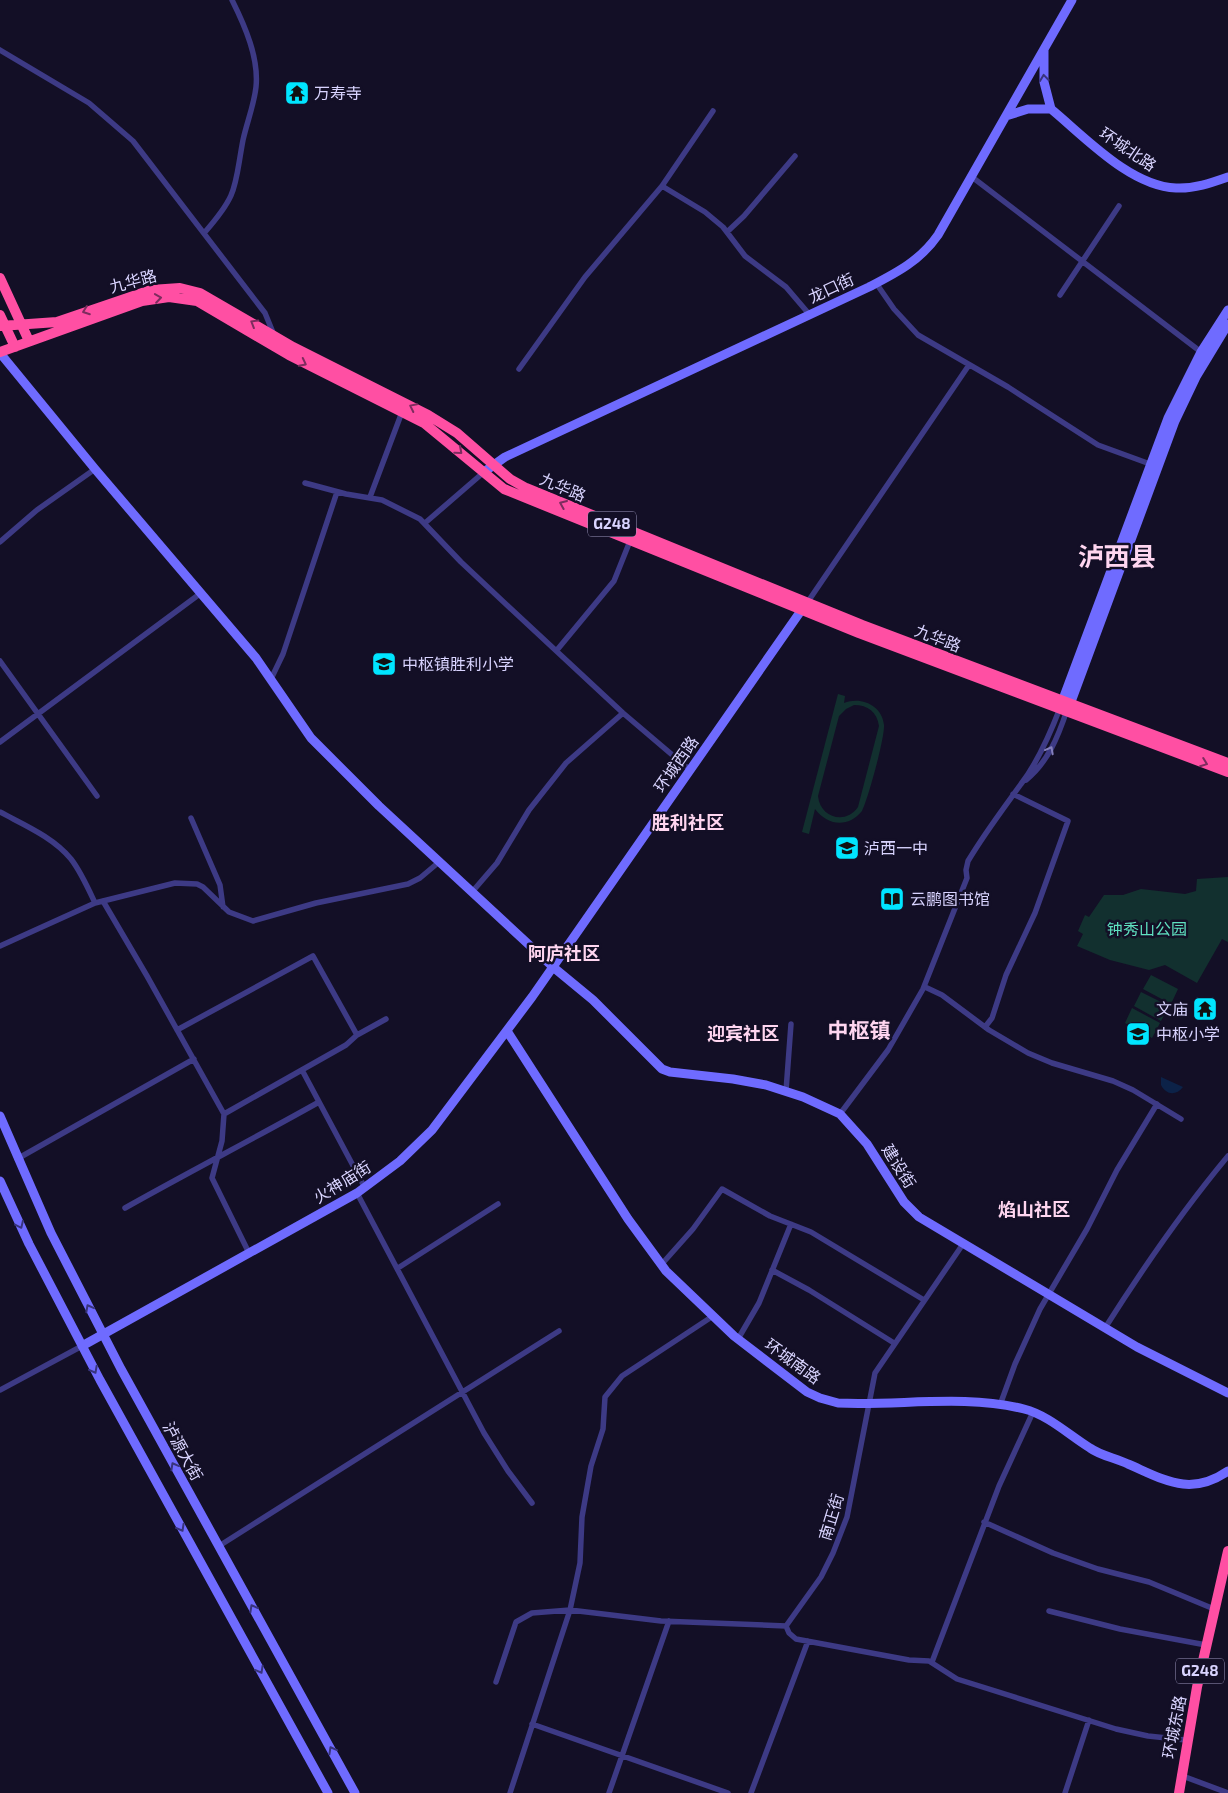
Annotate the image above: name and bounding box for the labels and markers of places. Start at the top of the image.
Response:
temple icon: 万寿寺 [284,80,310,106]
place label: 万寿寺 [314,83,362,102]
school or university icon: 中枢镇胜利小学 [371,651,397,677]
place label: 中枢镇胜利小学 [402,654,514,673]
school or university icon: 泸西一中 [834,835,860,861]
place label: 泸西一中 [864,838,928,857]
library icon: 云鹏图书馆 [879,886,905,912]
place label: 云鹏图书馆 [910,889,990,908]
temple icon: 文庙 [1192,996,1218,1022]
place label: 文庙 [1156,999,1188,1018]
school or university icon: 中枢小学 [1125,1021,1151,1047]
place label: 中枢小学 [1156,1024,1220,1043]

